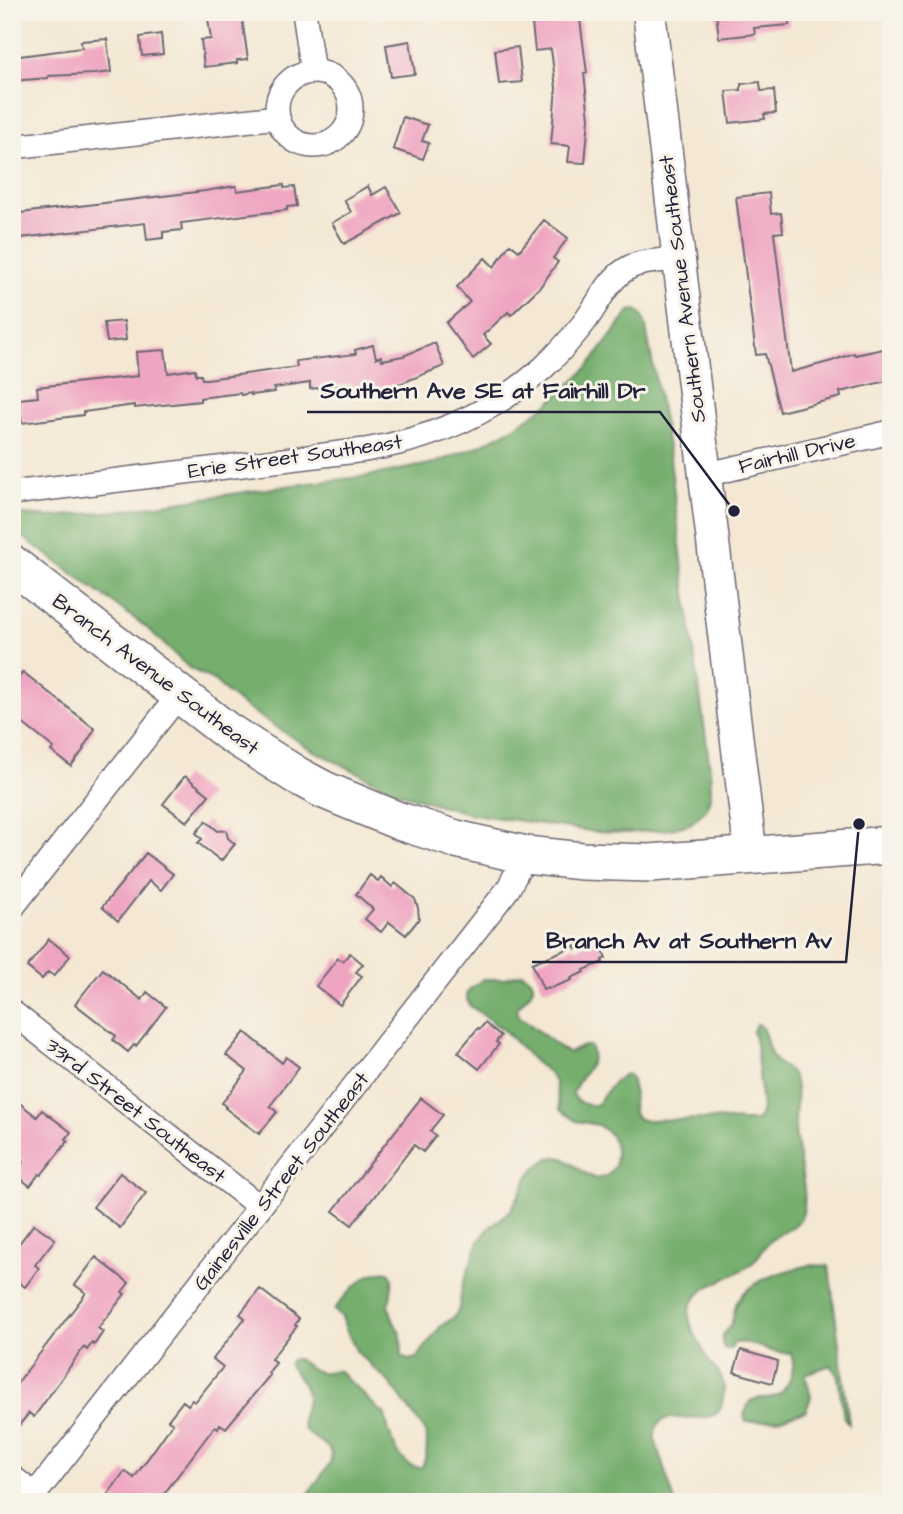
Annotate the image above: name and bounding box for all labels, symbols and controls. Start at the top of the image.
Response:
street label: Southern Avenue Southeast [652,153,713,424]
callout: Southern Ave SE at Fairhill Dr [307,368,660,412]
text: Southern Ave SE at Fairhill Dr [320,375,646,407]
street label: Fairhill Drive [736,426,858,481]
street label: Erie Street Southeast [186,427,405,486]
street label: Branch Avenue Southeast [46,587,266,762]
callout: Branch Av at Southern Av [532,918,846,962]
text: Branch Av at Southern Av [546,925,833,957]
street label: 33rd Street Southeast [40,1031,232,1190]
street label: Gainesville Street Southeast [187,1065,376,1297]

